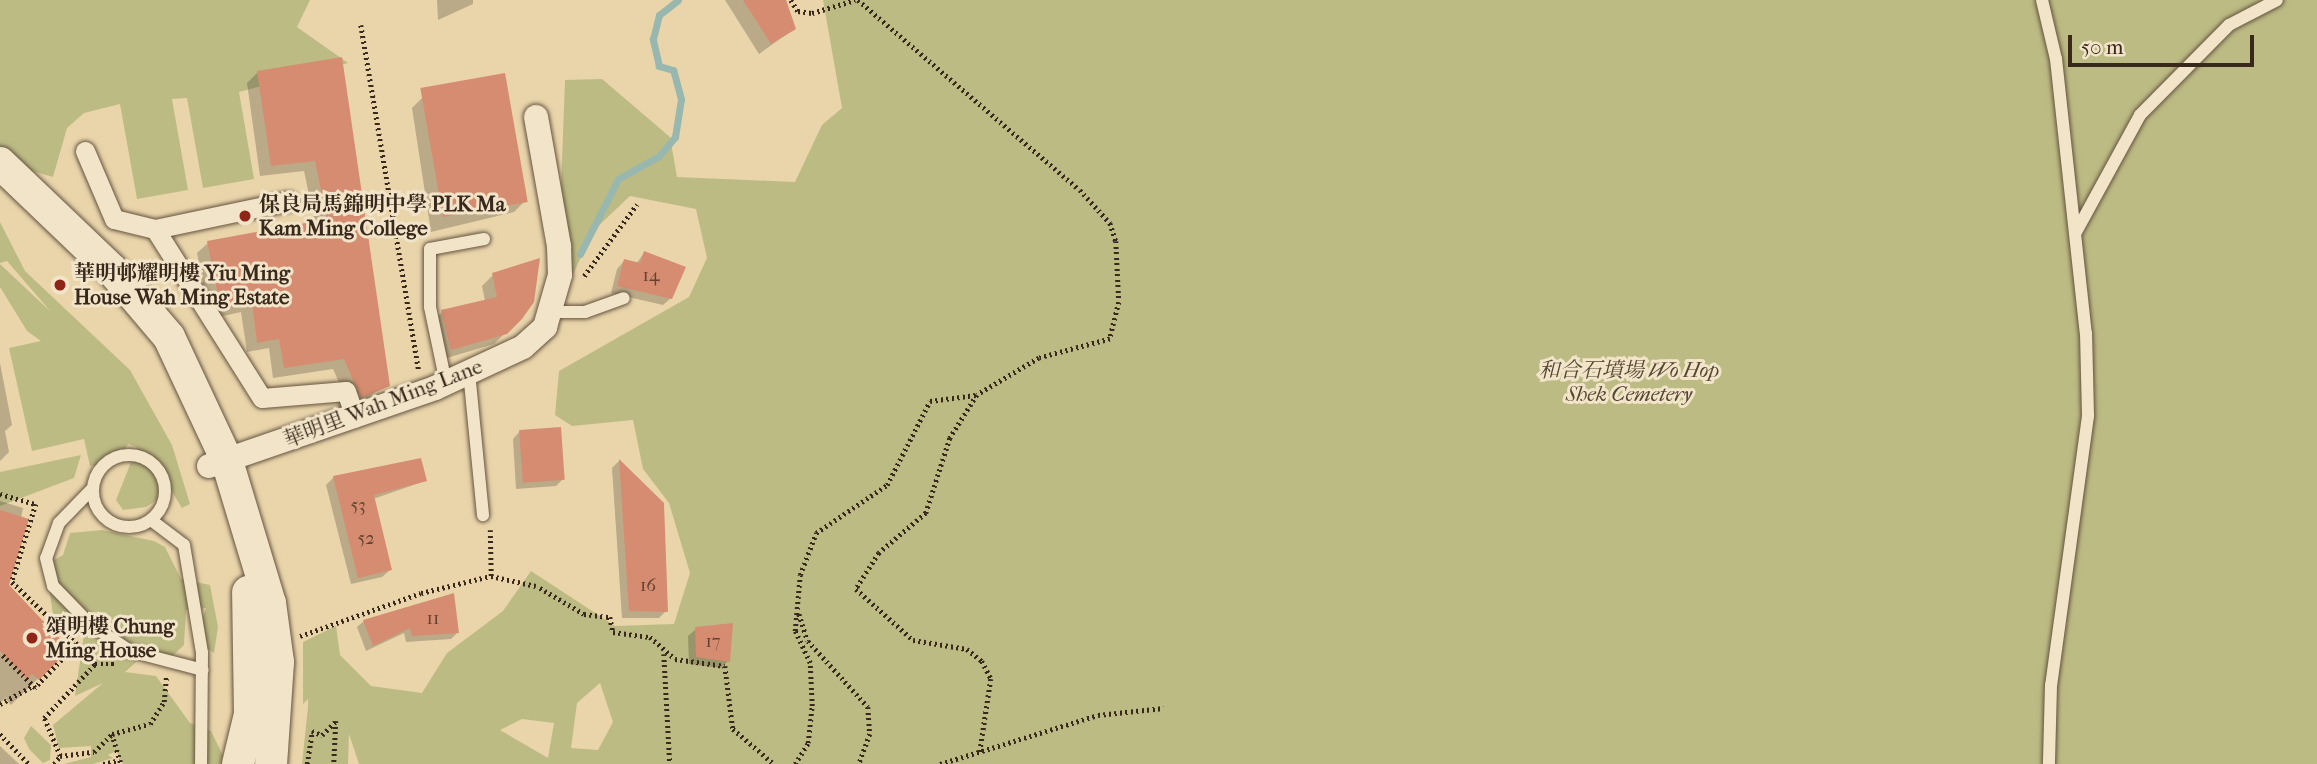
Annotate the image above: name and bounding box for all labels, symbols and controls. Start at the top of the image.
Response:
scale bar [2072,21,2258,65]
text: 50 m [2081,35,2124,59]
place label: 保良局馬錦明中學 PLK Ma Kam Ming College [259,191,505,241]
marker: 保良局馬錦明中學 PLK Ma Kam Ming College [237,208,253,224]
place label: 華明邨耀明樓 Yiu Ming House Wah Ming Estate [74,260,290,310]
house number: 14 [642,265,660,287]
marker: 華明邨耀明樓 Yiu Ming House Wah Ming Estate [52,277,68,293]
street label: 華明里 Wah Ming Lane [280,353,486,453]
park label: 和合石墳場 Wo Hop Shek Cemetery [1539,357,1719,407]
house number: 53 [350,495,366,517]
house number: 52 [357,528,375,550]
house number: 16 [640,575,656,597]
house number: 11 [427,608,439,630]
place label: 頌明樓 Chung Ming House [46,613,174,663]
marker: 頌明樓 Chung Ming House [24,630,40,646]
house number: 17 [705,631,721,653]

